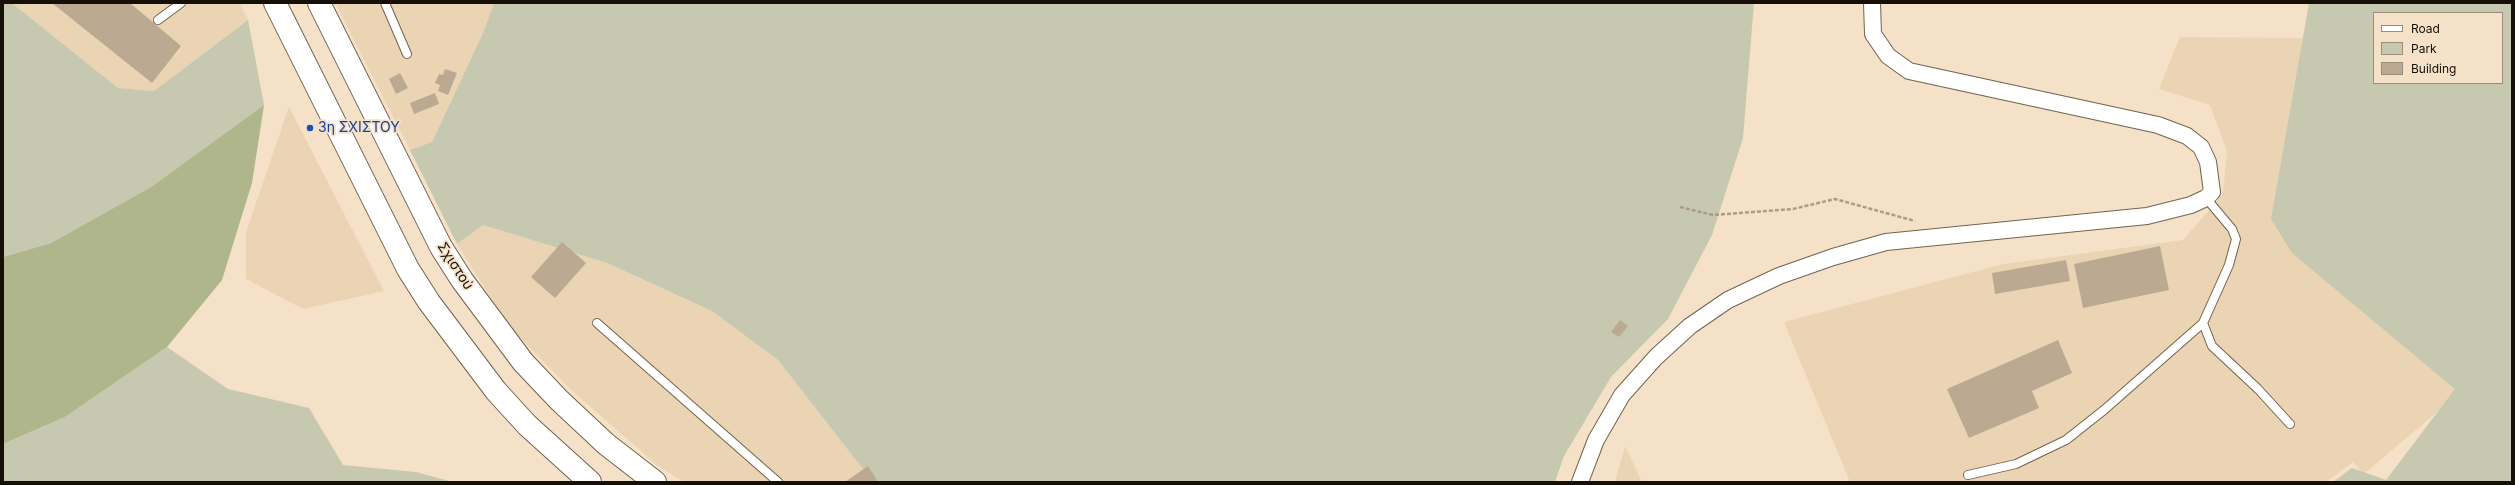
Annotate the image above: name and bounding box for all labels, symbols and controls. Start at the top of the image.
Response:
legend [2373,12,2503,84]
text: Road [2411,21,2440,36]
text: Park [2411,41,2437,56]
text: Building [2411,61,2456,76]
place label: 3η ΣΧΙΣΤΟΥ [318,120,400,136]
marker: 3η ΣΧΙΣΤΟΥ [305,123,315,133]
street label: Σχιστού [433,239,477,293]

